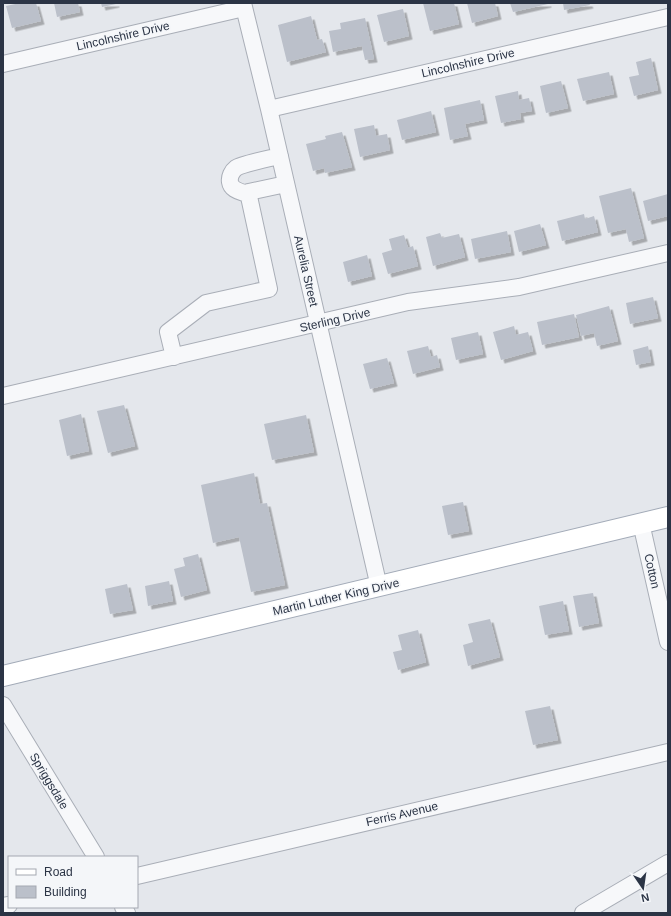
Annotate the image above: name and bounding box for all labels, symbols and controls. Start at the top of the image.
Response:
street label: Lincolnshire Drive [75,18,171,54]
street label: Lincolnshire Drive [420,45,516,81]
street label: Aurelia Street [291,234,321,309]
street label: Sterling Drive [298,305,372,335]
street label: Cotton [641,552,663,590]
street label: Martin Luther King Drive [271,576,401,618]
street label: Spriggsdale [27,750,71,812]
street label: Ferris Avenue [364,799,440,829]
legend [8,856,138,908]
text: Road [44,865,73,879]
north arrow [623,868,663,908]
text: Building [44,885,87,899]
text: N [640,891,650,904]

